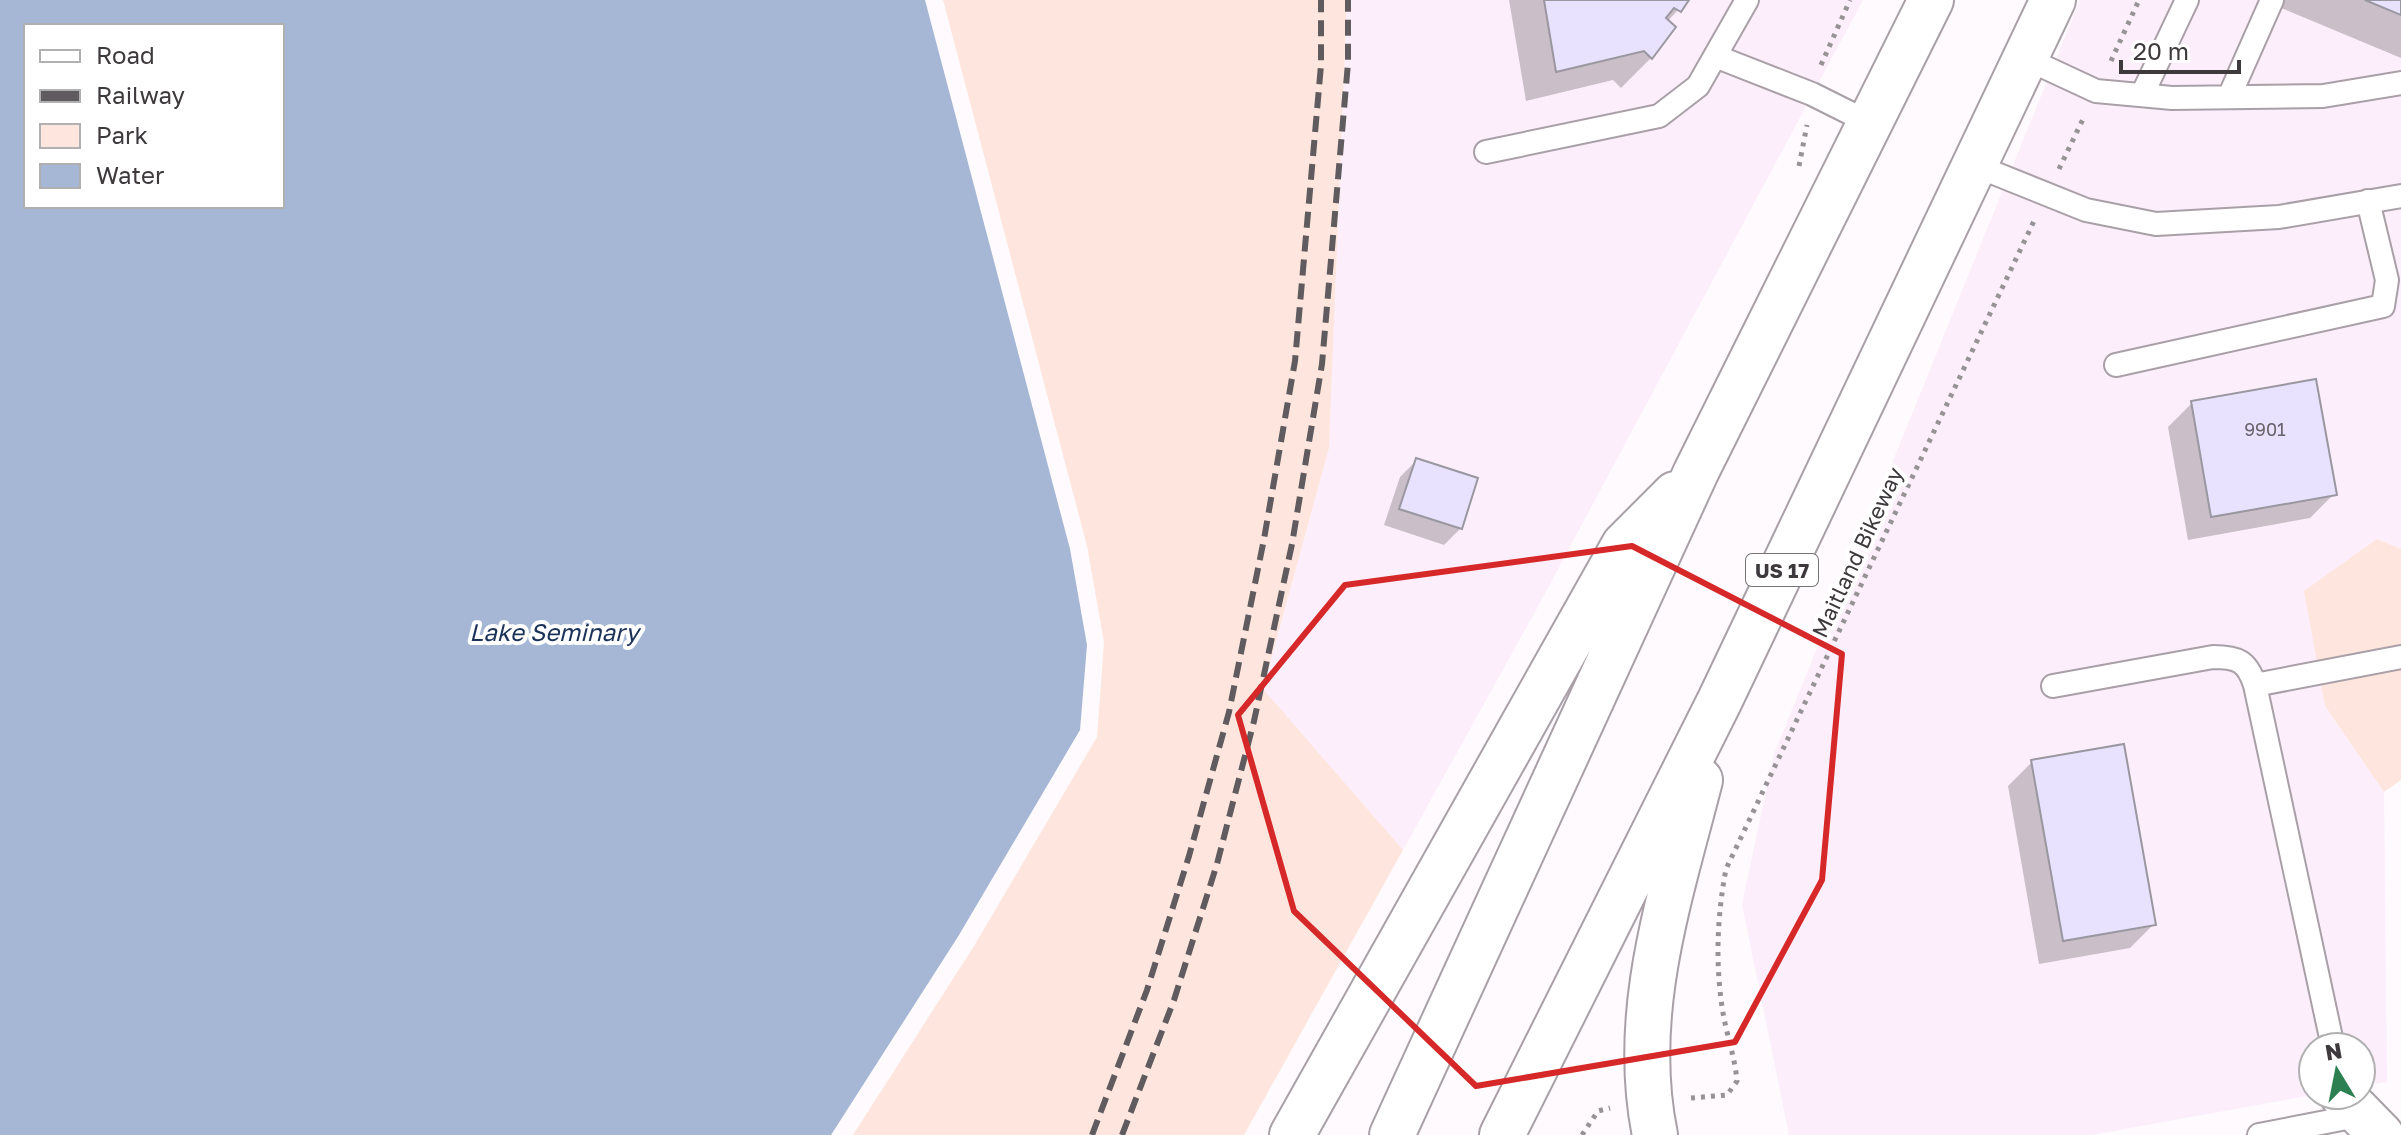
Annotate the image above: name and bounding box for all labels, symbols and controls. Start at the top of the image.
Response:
legend [24,24,284,208]
scale bar [2121,24,2239,74]
text: 20 m [2133,36,2189,65]
text: Road [96,40,155,69]
text: Railway [96,80,185,109]
text: Park [96,120,148,149]
text: Water [96,160,164,189]
house number: 9901 [2244,418,2286,440]
street label: Maitland Bikeway [1806,462,1908,642]
road number: US 17 [1746,554,1818,586]
water label: Lake Seminary [469,617,642,647]
north arrow [2297,1031,2377,1111]
text: N [2323,1036,2344,1066]

